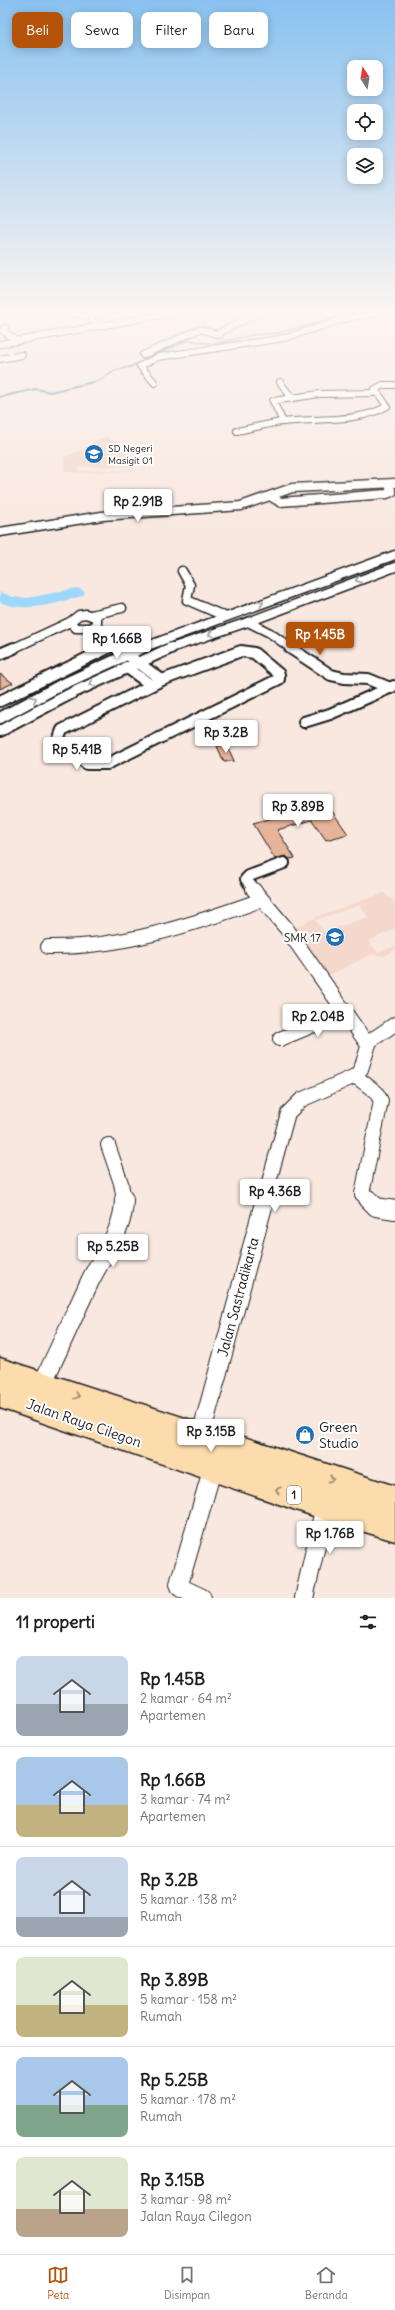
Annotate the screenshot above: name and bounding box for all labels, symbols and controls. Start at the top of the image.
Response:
chip: Beli [12,12,63,48]
chip: Sewa [71,12,133,48]
chip: Filter [141,12,201,48]
chip: Baru [209,12,268,48]
north arrow [347,60,383,96]
map controls [347,60,383,184]
button: locate [347,104,383,140]
button: layers [347,148,383,184]
place label: SD Negeri Masigit 01 [108,442,153,467]
school or university icon: SD Negeri Masigit 01 [83,443,105,465]
pin: Rp 2.91B [97,489,179,523]
text: Rp 2.91B [113,493,163,510]
one-way arrow [355,575,362,584]
one-way arrow [258,599,265,608]
pin: Rp 1.45B [279,622,361,656]
pin: Rp 1.66B [76,626,158,660]
text: Rp 1.45B [295,626,345,643]
one-way arrow [208,629,215,638]
text: Rp 1.66B [92,630,142,647]
one-way arrow [88,679,96,687]
one-way arrow [30,697,37,704]
pin: Rp 3.2B [189,720,263,754]
text: Rp 3.2B [204,724,248,741]
pin: Rp 5.41B [36,737,118,771]
text: Rp 5.41B [52,741,102,758]
pin: Rp 3.89B [257,794,339,828]
text: Rp 3.89B [272,798,324,815]
school or university icon: SMK 17 [324,926,346,948]
place label: SMK 17 [284,930,321,945]
pin: Rp 2.04B [277,1004,359,1038]
text: Rp 2.04B [291,1008,345,1025]
pin: Rp 4.36B [234,1179,316,1213]
text: Rp 4.36B [249,1183,301,1200]
pin: Rp 5.25B [72,1234,154,1268]
street label: Jalan Sastradikarta [213,1235,263,1359]
text: Rp 5.25B [87,1238,139,1255]
one-way arrow [73,1391,80,1399]
street label: Jalan Raya Cilegon [24,1395,144,1451]
place label: Green Studio [319,1418,359,1452]
pin: Rp 3.15B [170,1419,252,1453]
text: Rp 3.15B [186,1423,236,1440]
shop icon: Green Studio [294,1424,316,1446]
one-way arrow [327,1474,334,1483]
one-way arrow [275,1486,282,1494]
road number: 1 [287,1486,301,1504]
pin: Rp 1.76B [289,1521,371,1555]
text: Rp 1.76B [306,1525,354,1542]
text: 11 properti [16,1611,95,1633]
icon: filters [357,1611,379,1633]
text: Rp 1.45B [140,1668,205,1690]
icon: home [48,1672,96,1720]
text: 2 kamar · 64 m² [140,1690,232,1707]
text: Apartemen [140,1707,206,1724]
text: Rp 1.66B [140,1769,206,1791]
icon: home [48,1773,96,1821]
text: 3 kamar · 74 m² [140,1791,231,1808]
text: Apartemen [140,1808,206,1825]
text: Rp 3.2B [140,1869,198,1891]
icon: home [48,1873,96,1921]
text: 5 kamar · 138 m² [140,1891,237,1908]
text: Rumah [140,1908,182,1925]
text: Rp 3.89B [140,1969,208,1991]
icon: home [48,1973,96,2021]
text: 5 kamar · 158 m² [140,1991,237,2008]
text: Rumah [140,2008,182,2025]
text: Rp 5.25B [140,2069,208,2091]
icon: home [48,2073,96,2121]
text: 5 kamar · 178 m² [140,2091,236,2108]
text: Rumah [140,2108,182,2125]
text: Rp 3.15B [140,2169,205,2191]
icon: home [48,2173,96,2221]
text: 3 kamar · 98 m² [140,2191,232,2208]
text: Jalan Raya Cilegon [140,2208,252,2225]
tab: Peta [47,2264,69,2302]
tab: Disimpan [164,2264,210,2302]
tab: Beranda [305,2264,348,2302]

